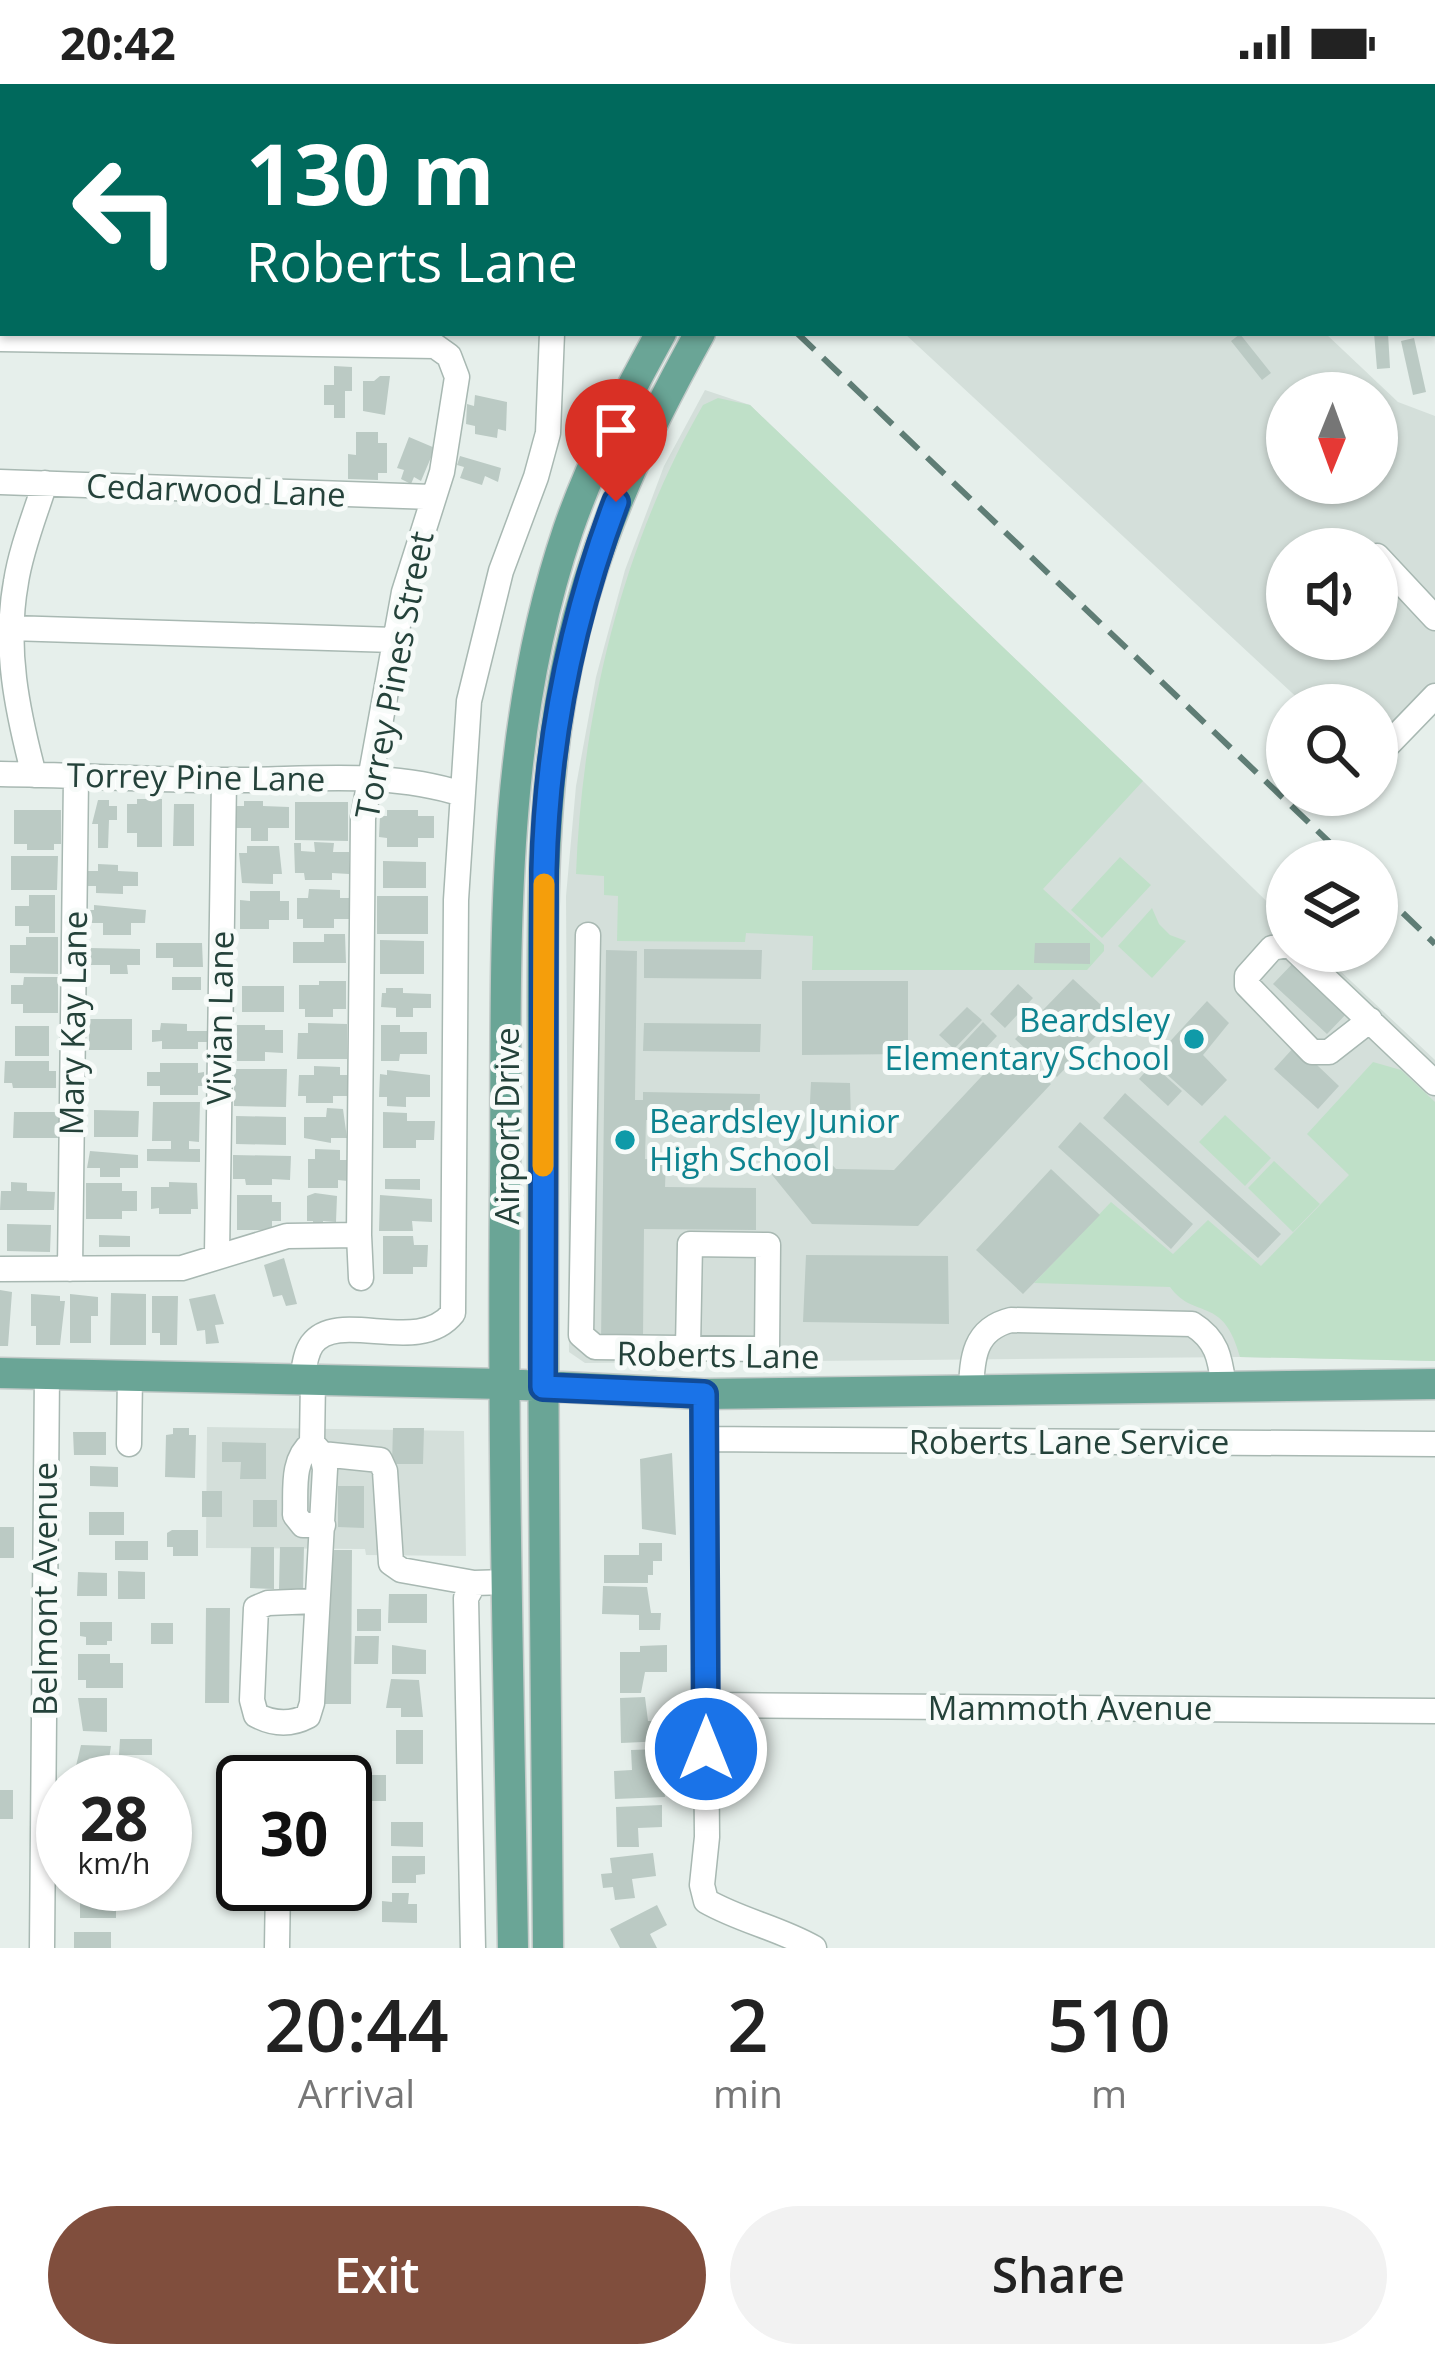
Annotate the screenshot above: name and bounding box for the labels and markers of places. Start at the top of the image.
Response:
pin [565,379,667,502]
place label: Beardsley Elementary School [885,997,1170,1080]
marker: Beardsley Elementary School [1181,1026,1207,1052]
place label: Beardsley Junior High School [649,1098,900,1181]
marker: Beardsley Junior High School [612,1127,638,1153]

